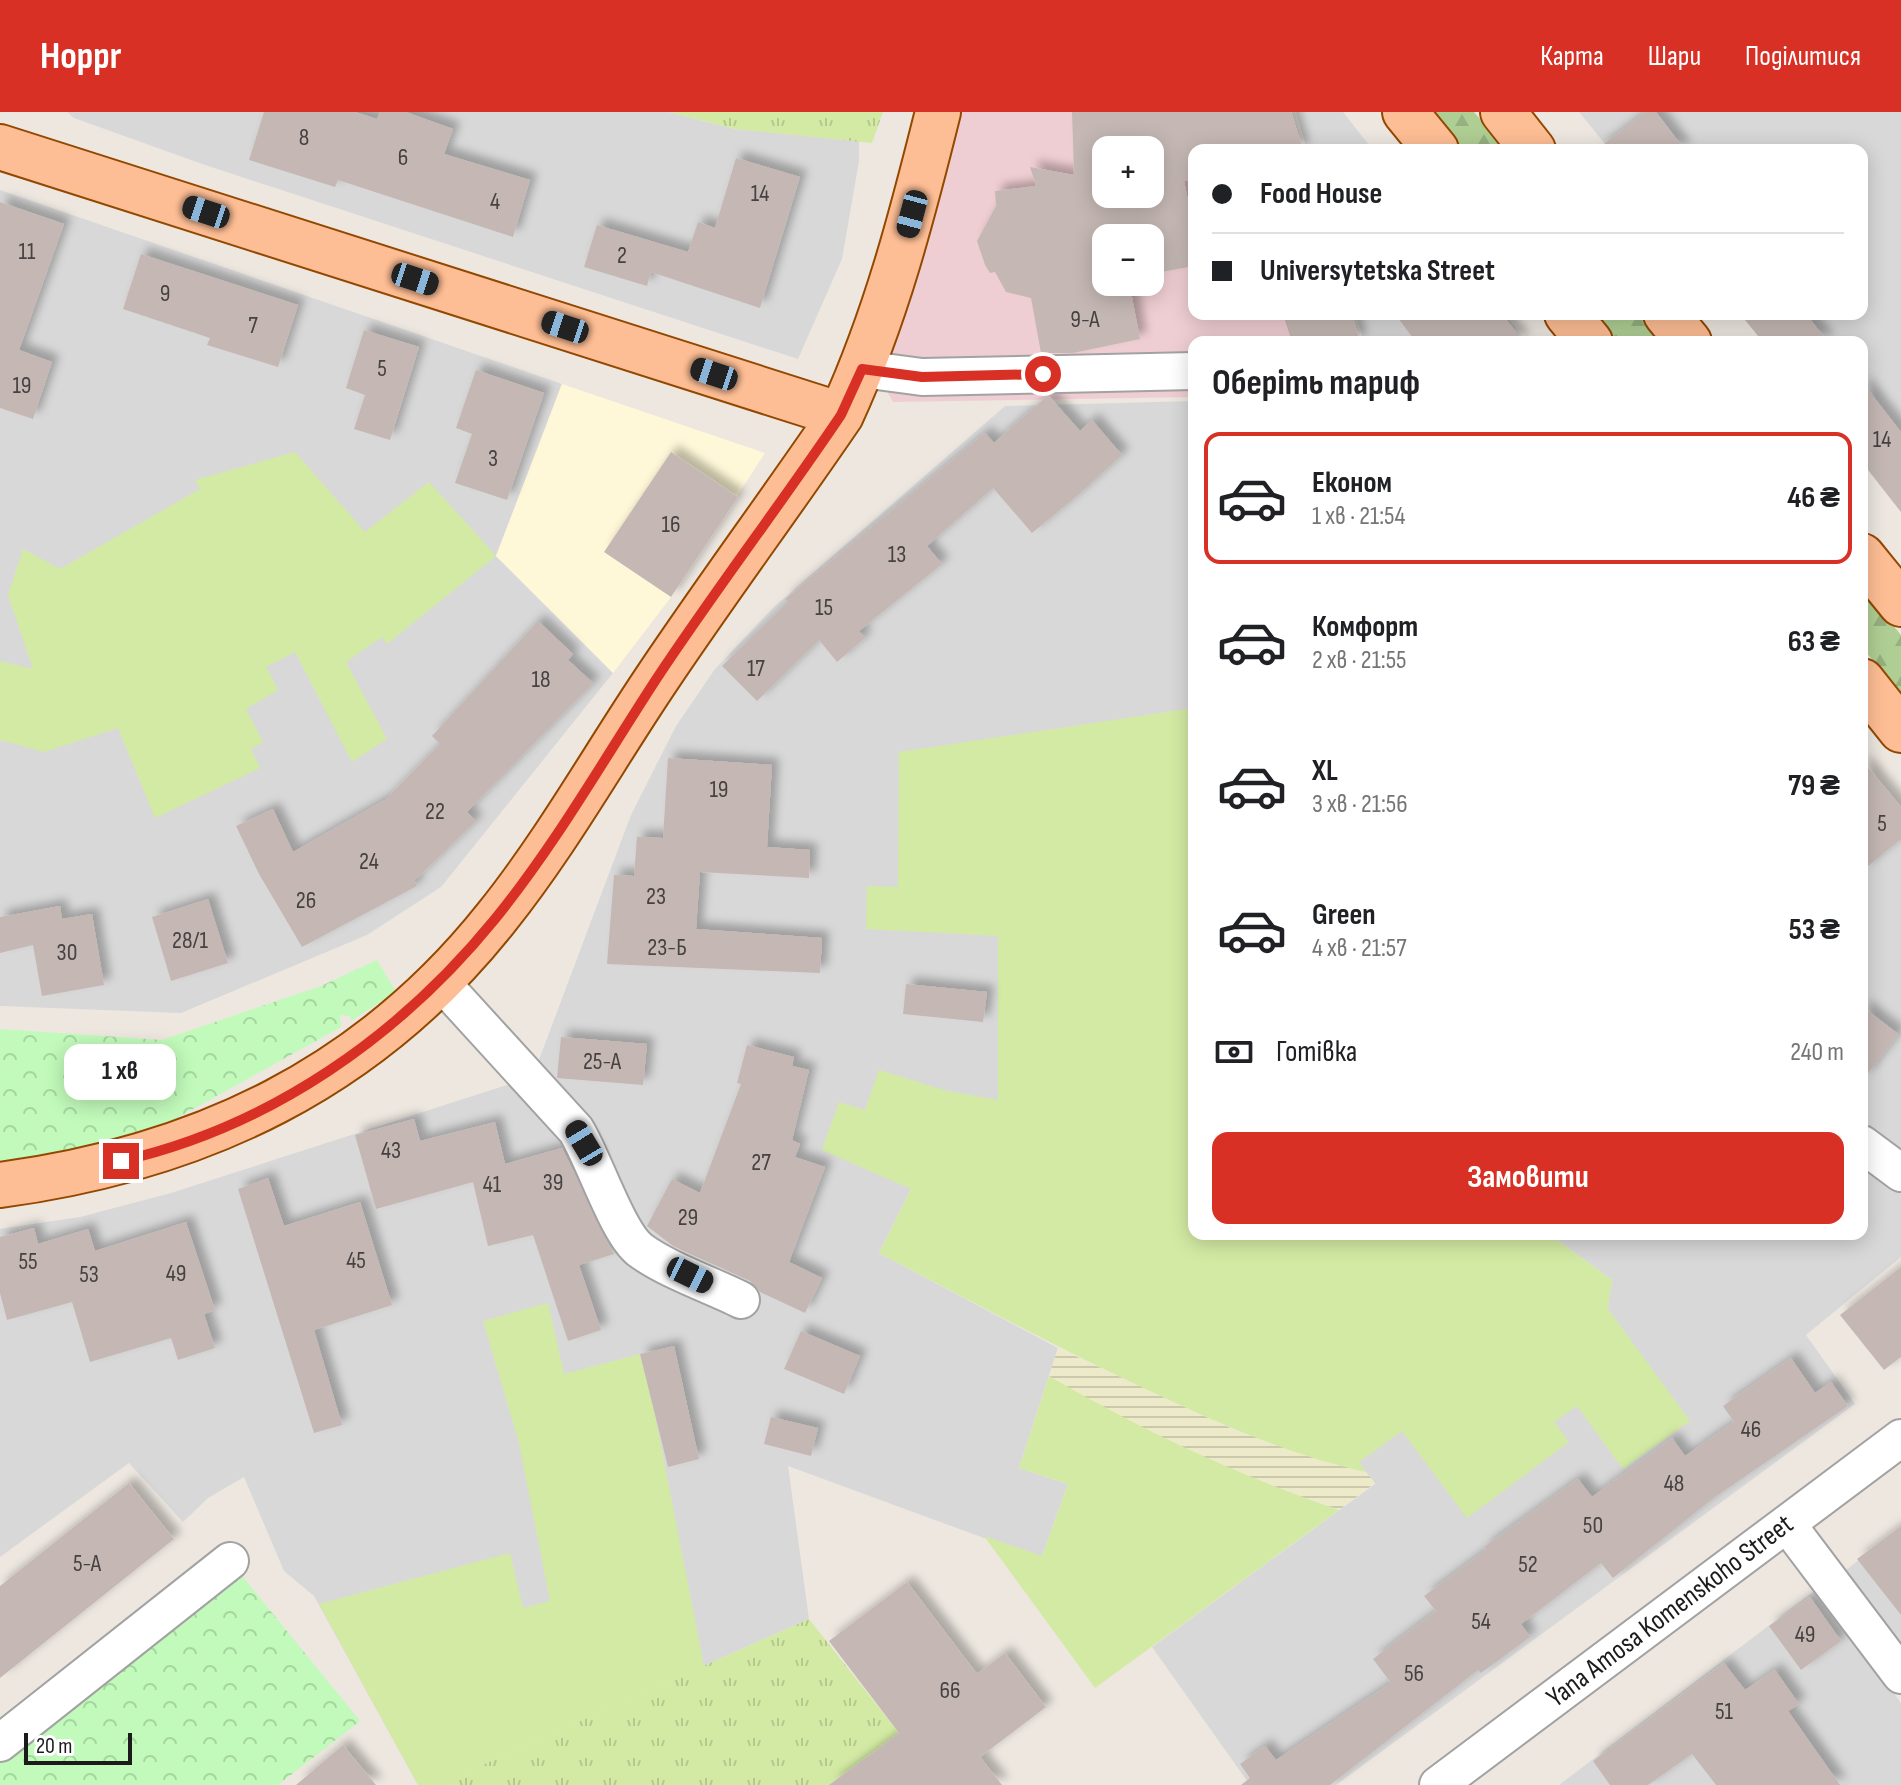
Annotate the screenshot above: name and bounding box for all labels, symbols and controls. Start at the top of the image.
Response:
text: Hoppr [40,34,121,79]
text: Карта [1540,40,1604,73]
text: Шари [1648,40,1701,73]
text: Поділитися [1745,40,1861,73]
house number: 8 [299,123,309,152]
map controls [1092,136,1164,296]
button: + [1092,136,1164,208]
house number: 6 [398,143,408,172]
text: Food House [1260,176,1382,212]
house number: 14 [751,179,769,208]
house number: 4 [490,187,500,216]
car [894,188,930,240]
car [179,193,233,231]
button: − [1092,224,1164,296]
house number: 11 [19,237,36,266]
house number: 2 [617,241,627,270]
text: Universytetska Street [1260,253,1495,289]
car [388,260,442,298]
house number: 9 [160,279,170,308]
house number: 9-А [1070,305,1100,334]
car [538,308,592,346]
house number: 7 [248,311,258,340]
house number: 5 [377,354,387,383]
car [687,355,741,393]
route start [1025,356,1061,392]
text: Оберіть тариф [1212,362,1420,405]
house number: 19 [12,371,32,400]
house number: 14 [1873,425,1891,454]
house number: 3 [488,444,498,473]
icon: car [1216,462,1288,534]
text: Економ [1312,465,1392,501]
text: 46 ₴ [1787,480,1840,516]
text: 1 хв · 21:54 [1312,501,1405,532]
house number: 16 [662,510,680,539]
house number: 13 [888,540,906,569]
house number: 15 [815,593,833,622]
icon: car [1216,606,1288,678]
text: Комфорт [1312,609,1418,645]
text: 63 ₴ [1788,624,1840,660]
text: 2 хв · 21:55 [1312,645,1407,676]
house number: 17 [747,654,765,683]
house number: 18 [532,665,550,694]
icon: car [1216,750,1288,822]
text: XL [1312,753,1338,789]
text: 79 ₴ [1788,768,1840,804]
house number: 19 [709,775,729,804]
text: 3 хв · 21:56 [1312,789,1408,820]
house number: 22 [425,797,445,826]
house number: 5 [1877,809,1887,838]
house number: 24 [359,847,379,876]
house number: 23 [646,882,666,911]
house number: 26 [296,886,316,915]
icon: car [1216,894,1288,966]
text: Green [1312,897,1376,933]
text: 53 ₴ [1789,912,1840,948]
house number: 28/1 [172,926,208,955]
house number: 23-Б [647,933,687,962]
text: 4 хв · 21:57 [1312,933,1407,964]
house number: 30 [57,938,77,967]
icon: cash [1212,1030,1256,1074]
text: Готівка [1276,1034,1357,1070]
text: 240 m [1790,1037,1844,1068]
callout: 1 хв [65,1045,177,1101]
house number: 25-А [583,1047,622,1076]
text: 1 хв [102,1056,138,1087]
car [561,1116,607,1170]
button: Замовити [1212,1132,1844,1224]
house number: 43 [381,1136,401,1165]
route end [103,1143,139,1179]
house number: 27 [751,1148,771,1177]
house number: 39 [543,1168,563,1197]
house number: 41 [483,1170,502,1199]
house number: 29 [678,1203,698,1232]
house number: 45 [346,1246,366,1275]
house number: 55 [18,1247,38,1276]
car [663,1254,717,1296]
house number: 49 [166,1259,186,1288]
house number: 53 [79,1260,99,1289]
house number: 46 [1741,1415,1761,1444]
house number: 48 [1664,1469,1684,1498]
street label: Yana Amosa Komenskoho Street [1540,1508,1800,1714]
house number: 50 [1583,1511,1603,1540]
house number: 5-А [73,1549,102,1578]
house number: 52 [1518,1550,1538,1579]
house number: 54 [1471,1607,1491,1636]
house number: 49 [1795,1620,1815,1649]
house number: 56 [1404,1659,1424,1688]
house number: 66 [939,1676,961,1705]
house number: 51 [1715,1697,1734,1726]
scale bar [24,1729,132,1765]
text: 20 m [36,1733,73,1760]

